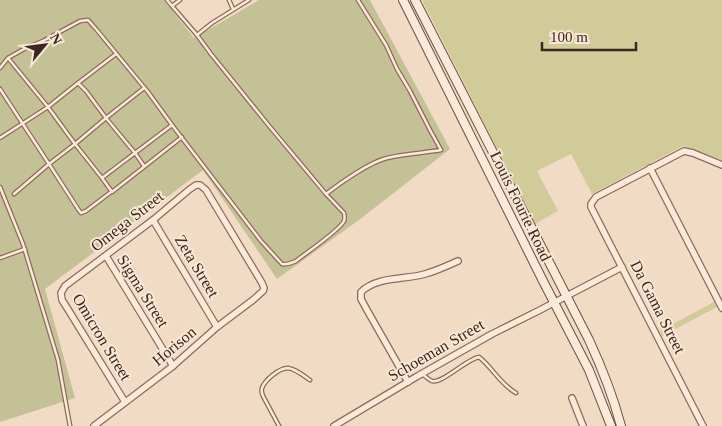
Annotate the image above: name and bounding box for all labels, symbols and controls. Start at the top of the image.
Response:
north arrow [20,20,70,70]
scale bar [542,20,636,52]
text: 100 m [550,29,588,45]
text: N [47,31,65,47]
street label: Louis Fourie Road [487,148,555,264]
street label: Omega Street [87,187,168,255]
street label: Zeta Street [172,232,223,301]
street label: Sigma Street [113,252,172,331]
street label: Da Gama Street [627,258,689,357]
street label: Omicron Street [69,291,135,384]
street label: Schoeman Street [385,315,487,384]
street label: Horison [149,323,199,369]

